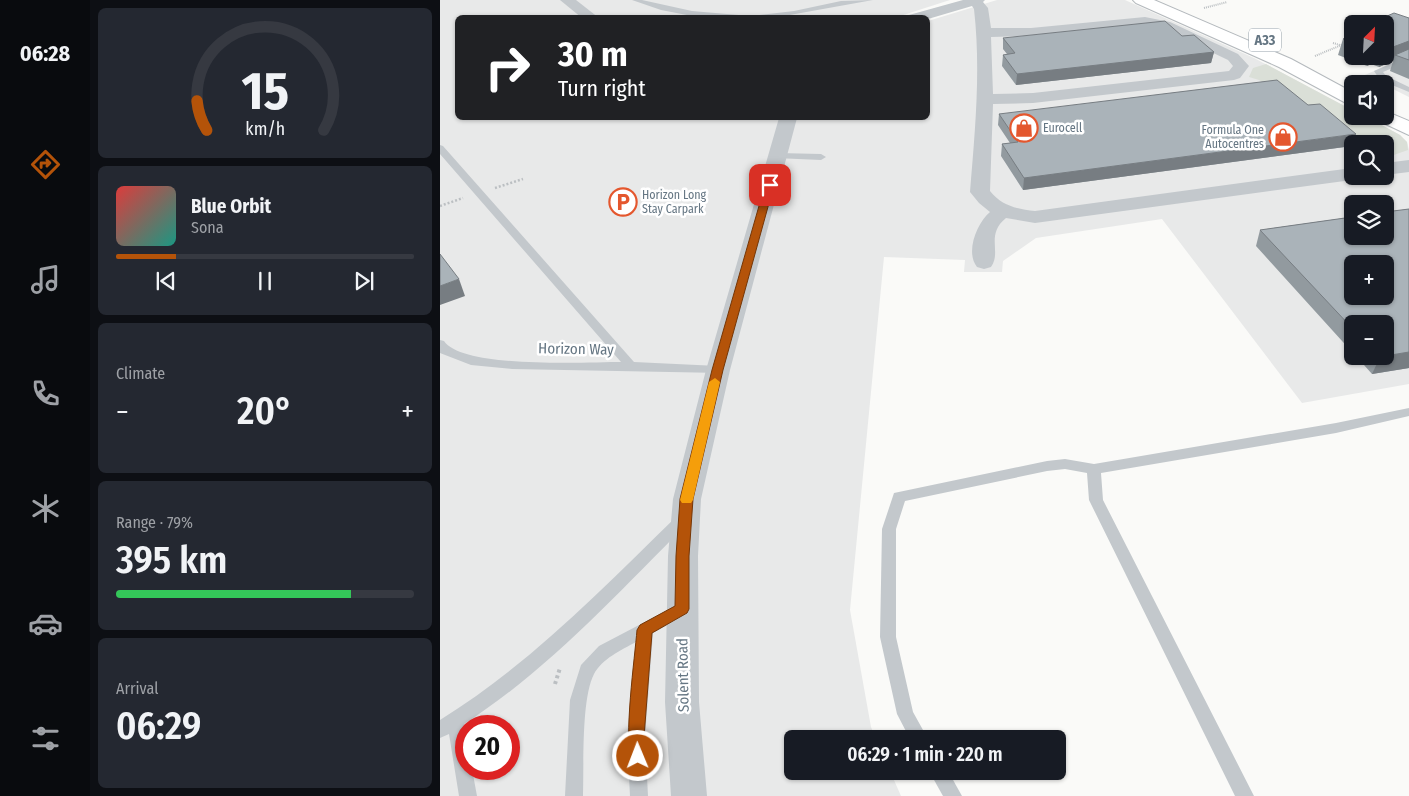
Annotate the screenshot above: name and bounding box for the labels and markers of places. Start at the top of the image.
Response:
shop icon: Eurocell [1009,113,1039,143]
place label: Eurocell [1043,121,1082,135]
shop icon: Formula One Autocentres [1268,122,1298,152]
place label: Formula One Autocentres [1202,123,1264,151]
pin [749,164,791,206]
parking icon: Horizon Long Stay Carpark [608,187,638,217]
place label: Horizon Long Stay Carpark [642,188,707,216]

